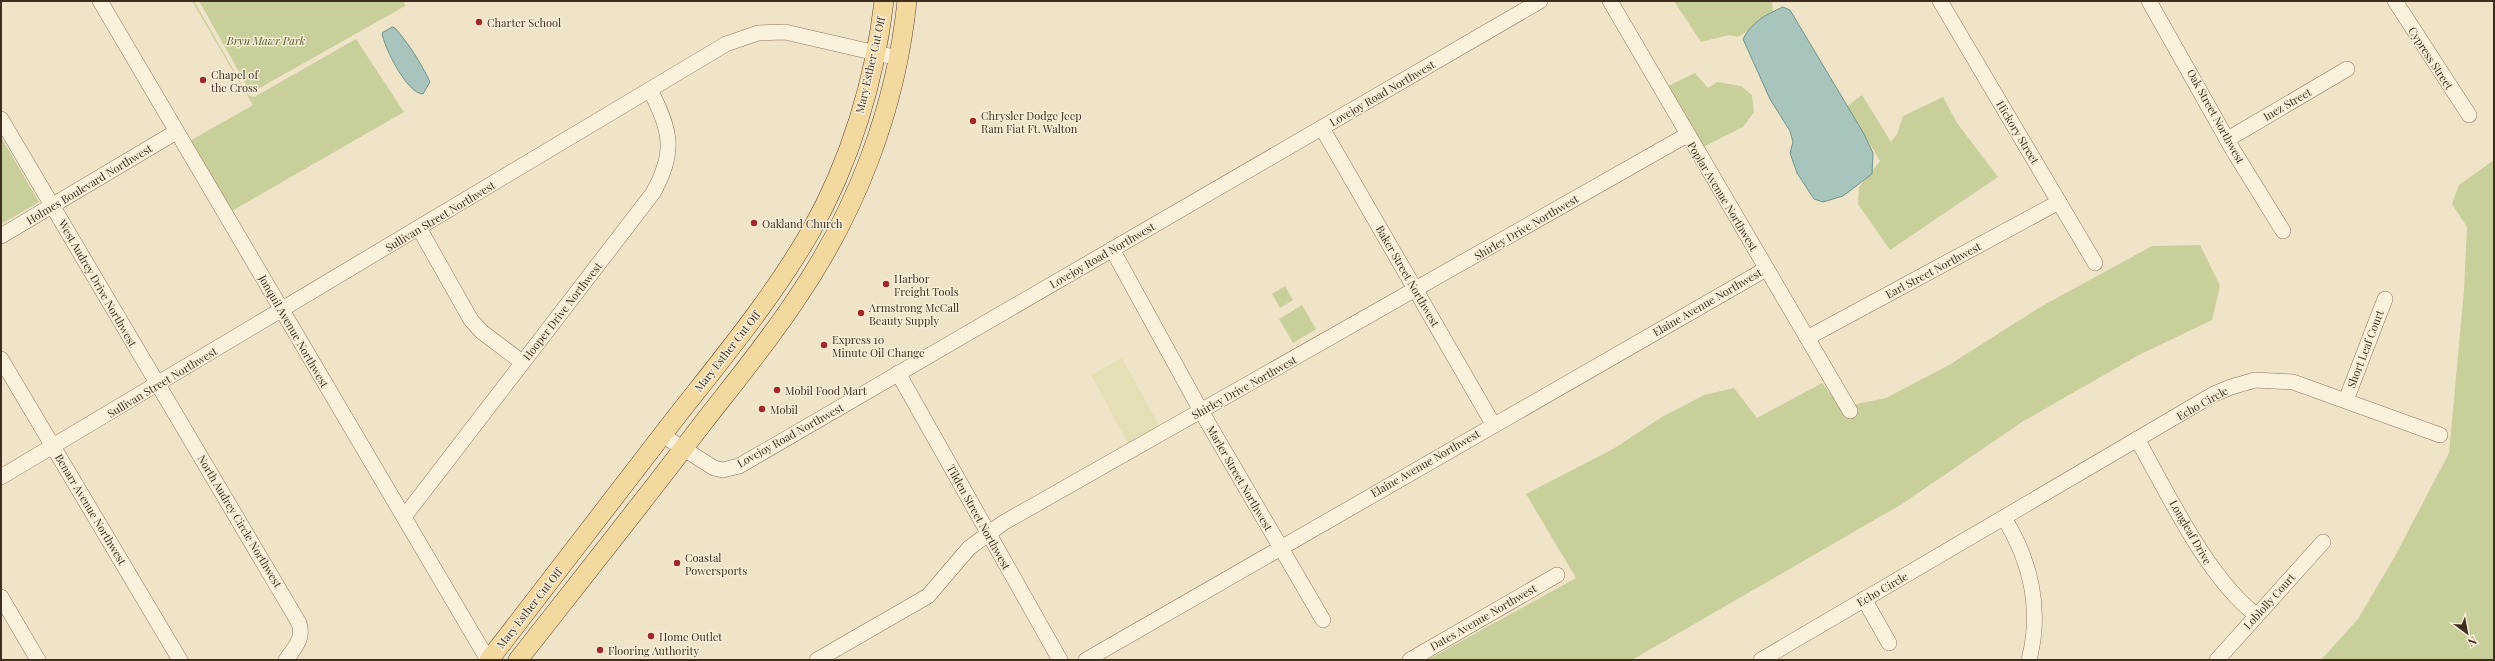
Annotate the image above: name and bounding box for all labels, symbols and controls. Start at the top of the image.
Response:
place label: Charter School [487,15,561,30]
street label: Mary Esther Cut Off [852,15,889,115]
marker: Charter School [474,17,484,27]
street label: Cypress Street [2405,24,2457,92]
park label: Bryn Mawr Park [226,33,306,48]
street label: Lovejoy Road Northwest [1327,57,1438,129]
street label: Oak Street Northwest [2184,66,2248,166]
place label: Chapel of the Cross [211,67,259,95]
marker: Chapel of the Cross [198,75,208,85]
street label: Inez Street [2260,84,2314,124]
street label: Hickory Street [1993,98,2043,166]
place label: Chrysler Dodge Jeep Ram Fiat Ft. Walton [981,108,1082,136]
marker: Chrysler Dodge Jeep Ram Fiat Ft. Walton [968,116,978,126]
street label: Poplar Avenue Northwest [1684,139,1762,253]
street label: Holmes Boulevard Northwest [23,140,155,228]
street label: Sullivan Street Northwest [382,177,498,255]
street label: Shirley Drive Northwest [1471,191,1581,263]
street label: West Audrey Drive Northwest [55,216,141,349]
place label: Oakland Church [762,216,843,231]
marker: Oakland Church [749,218,759,228]
street label: Lovejoy Road Northwest [1047,219,1158,291]
street label: Baker Street Northwest [1373,223,1443,329]
street label: Earl Street Northwest [1883,238,1984,302]
street label: Hooper Drive Northwest [519,259,605,363]
street label: Elaine Avenue Northwest [1650,265,1764,339]
street label: Jonquil Avenue Northwest [255,271,333,390]
place label: Harbor Freight Tools [894,271,959,299]
marker: Harbor Freight Tools [881,279,891,289]
place label: Armstrong McCall Beauty Supply [868,300,959,328]
street label: Mary Esther Cut Off [691,307,764,394]
marker: Armstrong McCall Beauty Supply [856,308,866,318]
street label: Short Leaf Court [2343,308,2387,390]
place label: Express 10 Minute Oil Change [832,332,925,360]
marker: Express 10 Minute Oil Change [819,340,829,350]
street label: Sullivan Street Northwest [104,343,220,421]
street label: Shirley Drive Northwest [1189,352,1299,422]
street label: Echo Circle [2174,382,2231,423]
place label: Mobil Food Mart [785,383,867,398]
marker: Mobil Food Mart [772,385,782,395]
street label: Lovejoy Road Northwest [734,399,846,471]
place label: Mobil [770,402,798,417]
marker: Mobil [757,404,767,414]
street label: Marler Street Northwest [1204,423,1276,533]
street label: Elaine Avenue Northwest [1368,426,1482,500]
street label: Benarr Avenue Northwest [52,451,130,567]
street label: North Audrey Circle Northwest [194,452,286,590]
street label: Tilden Street Northwest [944,462,1014,572]
street label: Longleaf Drive [2166,497,2216,567]
place label: Coastal Powersports [685,550,747,578]
marker: Coastal Powersports [672,558,682,568]
street label: Mary Esther Cut Off [493,564,566,651]
street label: Echo Circle [1854,568,1911,610]
street label: Loblolly Court [2240,570,2298,632]
street label: Dates Avenue Northwest [1427,580,1539,654]
north arrow [2447,613,2487,653]
place label: Home Outlet [659,629,722,644]
marker: Home Outlet [646,631,656,641]
text: N [2465,633,2480,650]
place label: Flooring Authority [608,643,699,658]
marker: Flooring Authority [595,645,605,655]

